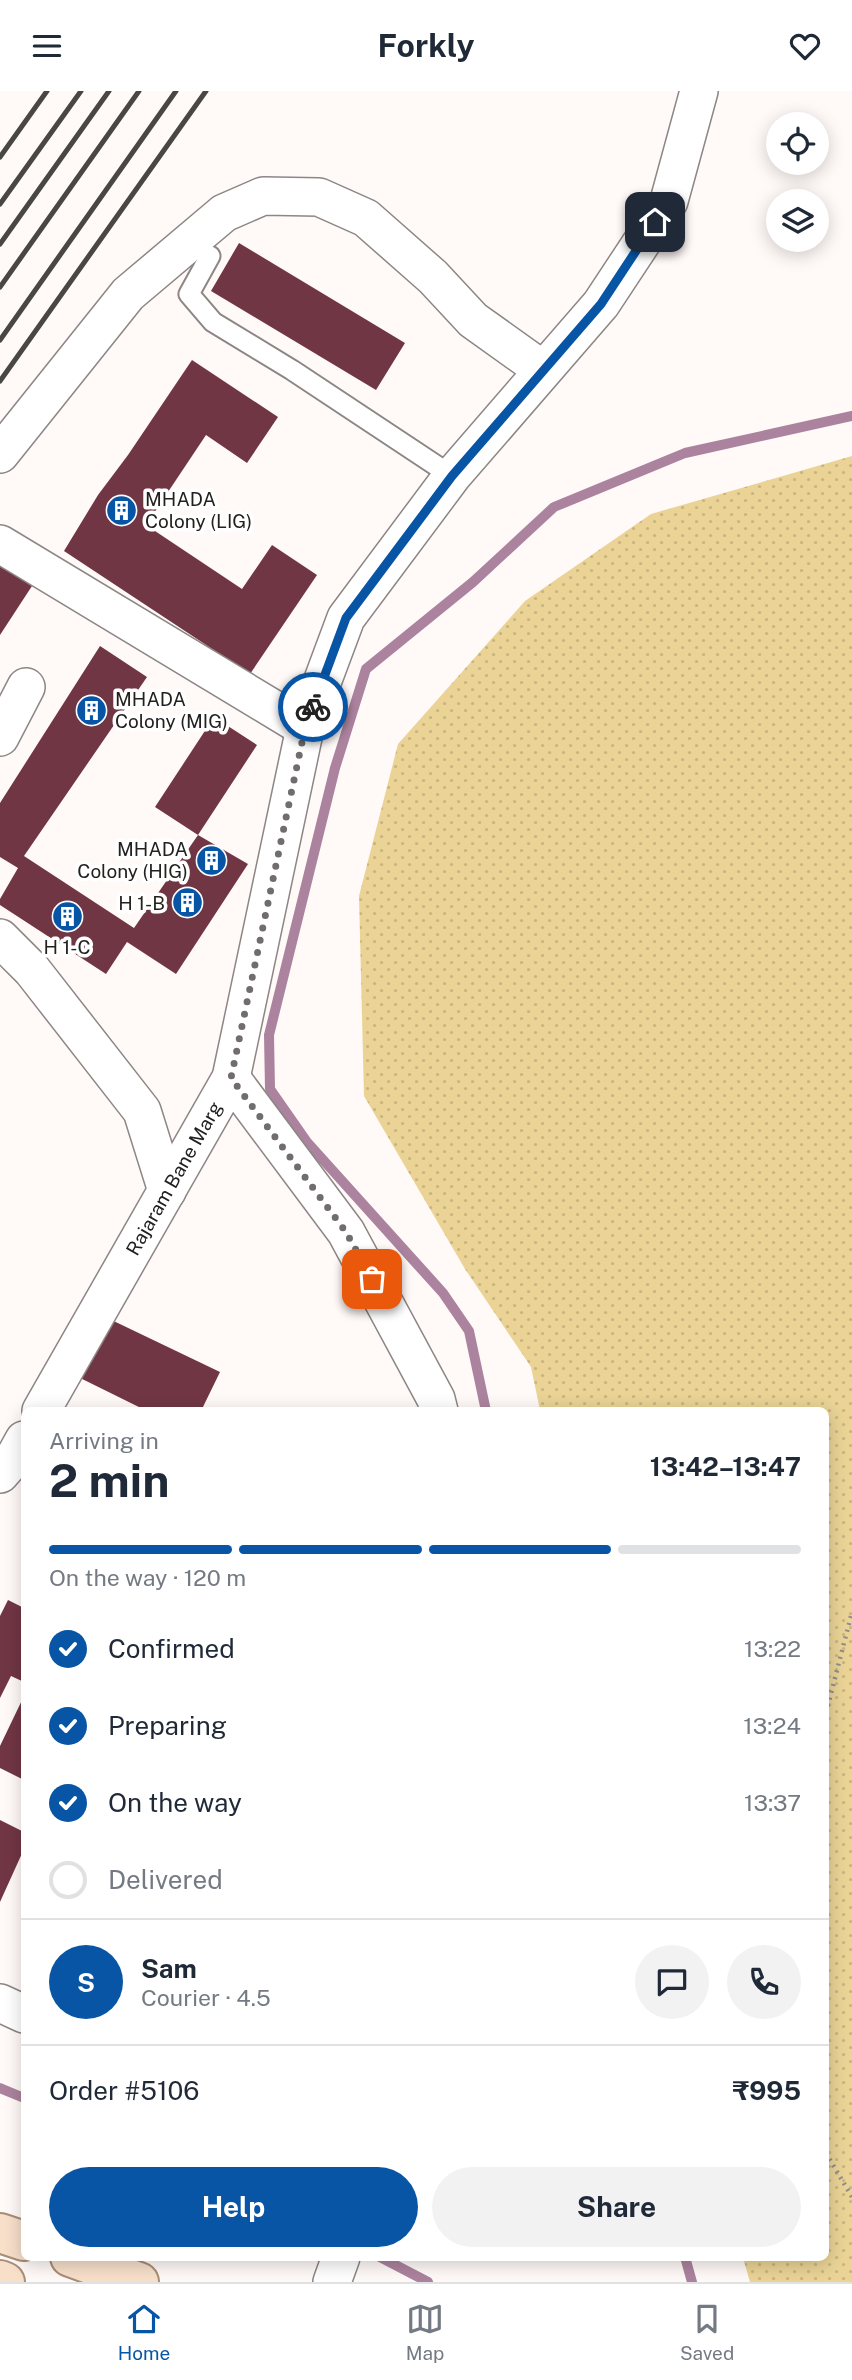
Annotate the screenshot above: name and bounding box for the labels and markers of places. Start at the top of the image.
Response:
pin [625,192,685,252]
place label: MHADA Colony (LIG) [145,488,252,532]
building icon: MHADA Colony (LIG) [105,493,139,527]
place label: MHADA Colony (MIG) [115,688,228,732]
building icon: MHADA Colony (MIG) [75,693,109,727]
place label: MHADA Colony (HIG) [77,838,188,882]
building icon: MHADA Colony (HIG) [194,843,228,877]
building icon: H 1-B [171,886,205,920]
place label: H 1-B [118,892,165,914]
building icon: H 1-C [50,899,84,933]
place label: H 1-C [43,936,91,958]
pin [342,1249,402,1309]

